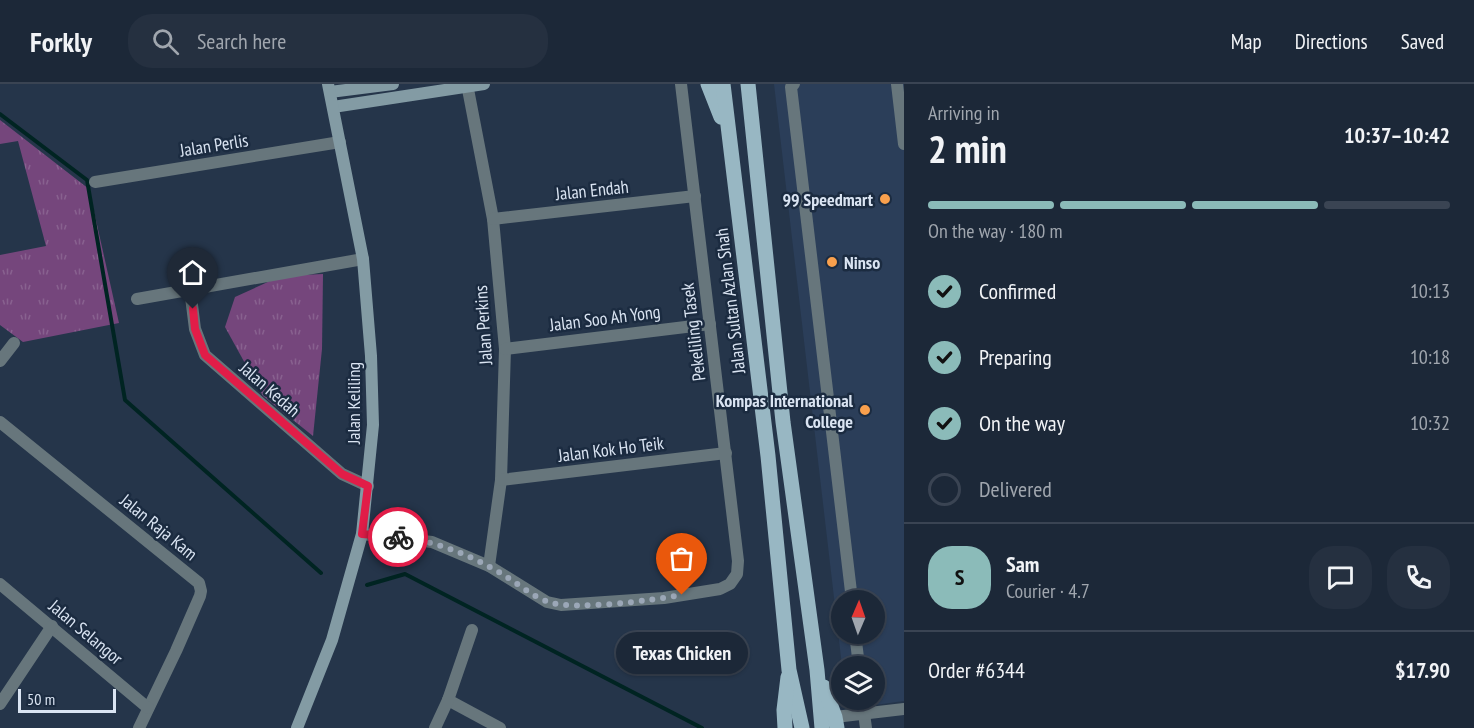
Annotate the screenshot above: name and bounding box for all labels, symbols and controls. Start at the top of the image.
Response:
search box [128,14,548,68]
text: Forkly [30,23,92,60]
icon: search [149,25,182,58]
text: Search here [197,27,286,55]
text: Map [1231,28,1262,55]
text: Directions [1295,28,1368,55]
text: Saved [1401,28,1444,55]
text: Arriving in [928,100,1000,126]
text: 10:37–10:42 [1344,121,1450,149]
text: 2 min [928,123,1007,174]
street label: Jalan Perlis [177,128,250,162]
street label: Jalan Endah [553,175,630,205]
place label: 99 Speedmart [782,188,874,211]
marker: 99 Speedmart [878,192,892,206]
text: On the way · 180 m [928,218,1063,244]
street label: Jalan Sultan Azlan Shah [710,227,750,376]
pin [167,247,218,309]
place label: Ninso [844,251,880,274]
marker: Ninso [825,255,839,269]
icon: home [176,256,209,289]
icon: check [928,275,961,308]
text: Confirmed [979,277,1056,305]
text: 10:13 [1410,278,1450,304]
street label: Pekeliling Tasek [676,282,710,382]
street label: Jalan Perkins [469,285,497,366]
street label: Jalan Soo Ah Yong [547,300,662,336]
icon: check [928,341,961,374]
text: Preparing [979,343,1052,371]
text: 10:18 [1410,344,1450,370]
street label: Jalan Kedah [234,356,305,422]
street label: Jalan Keliling [342,362,365,445]
place label: Kompas International College [716,389,854,433]
marker: Kompas International College [858,403,872,417]
icon: check [928,407,961,440]
text: On the way [979,409,1065,437]
text: 10:32 [1410,410,1450,436]
street label: Jalan Kok Ho Teik [556,431,665,467]
text: Delivered [979,475,1052,503]
street label: Jalan Raja Kam [115,488,202,565]
courier [368,507,428,567]
icon: bike [382,521,415,554]
pin [656,533,707,595]
icon: bag [665,542,698,575]
button: chat [1309,546,1372,609]
button: phone [1387,546,1450,609]
text: Sam [1006,550,1039,578]
text: S [955,563,964,591]
text: Courier · 4.7 [1006,578,1090,604]
north arrow [831,590,885,644]
map controls [831,590,885,710]
street label: Jalan Selangor [44,594,128,670]
callout: Texas Chicken [616,631,748,673]
text: Texas Chicken [633,640,731,666]
button: layers [831,656,885,710]
text: Order #6344 [928,656,1025,684]
text: $17.90 [1395,656,1450,684]
scale bar [18,686,116,714]
text: 50 m [27,689,55,709]

